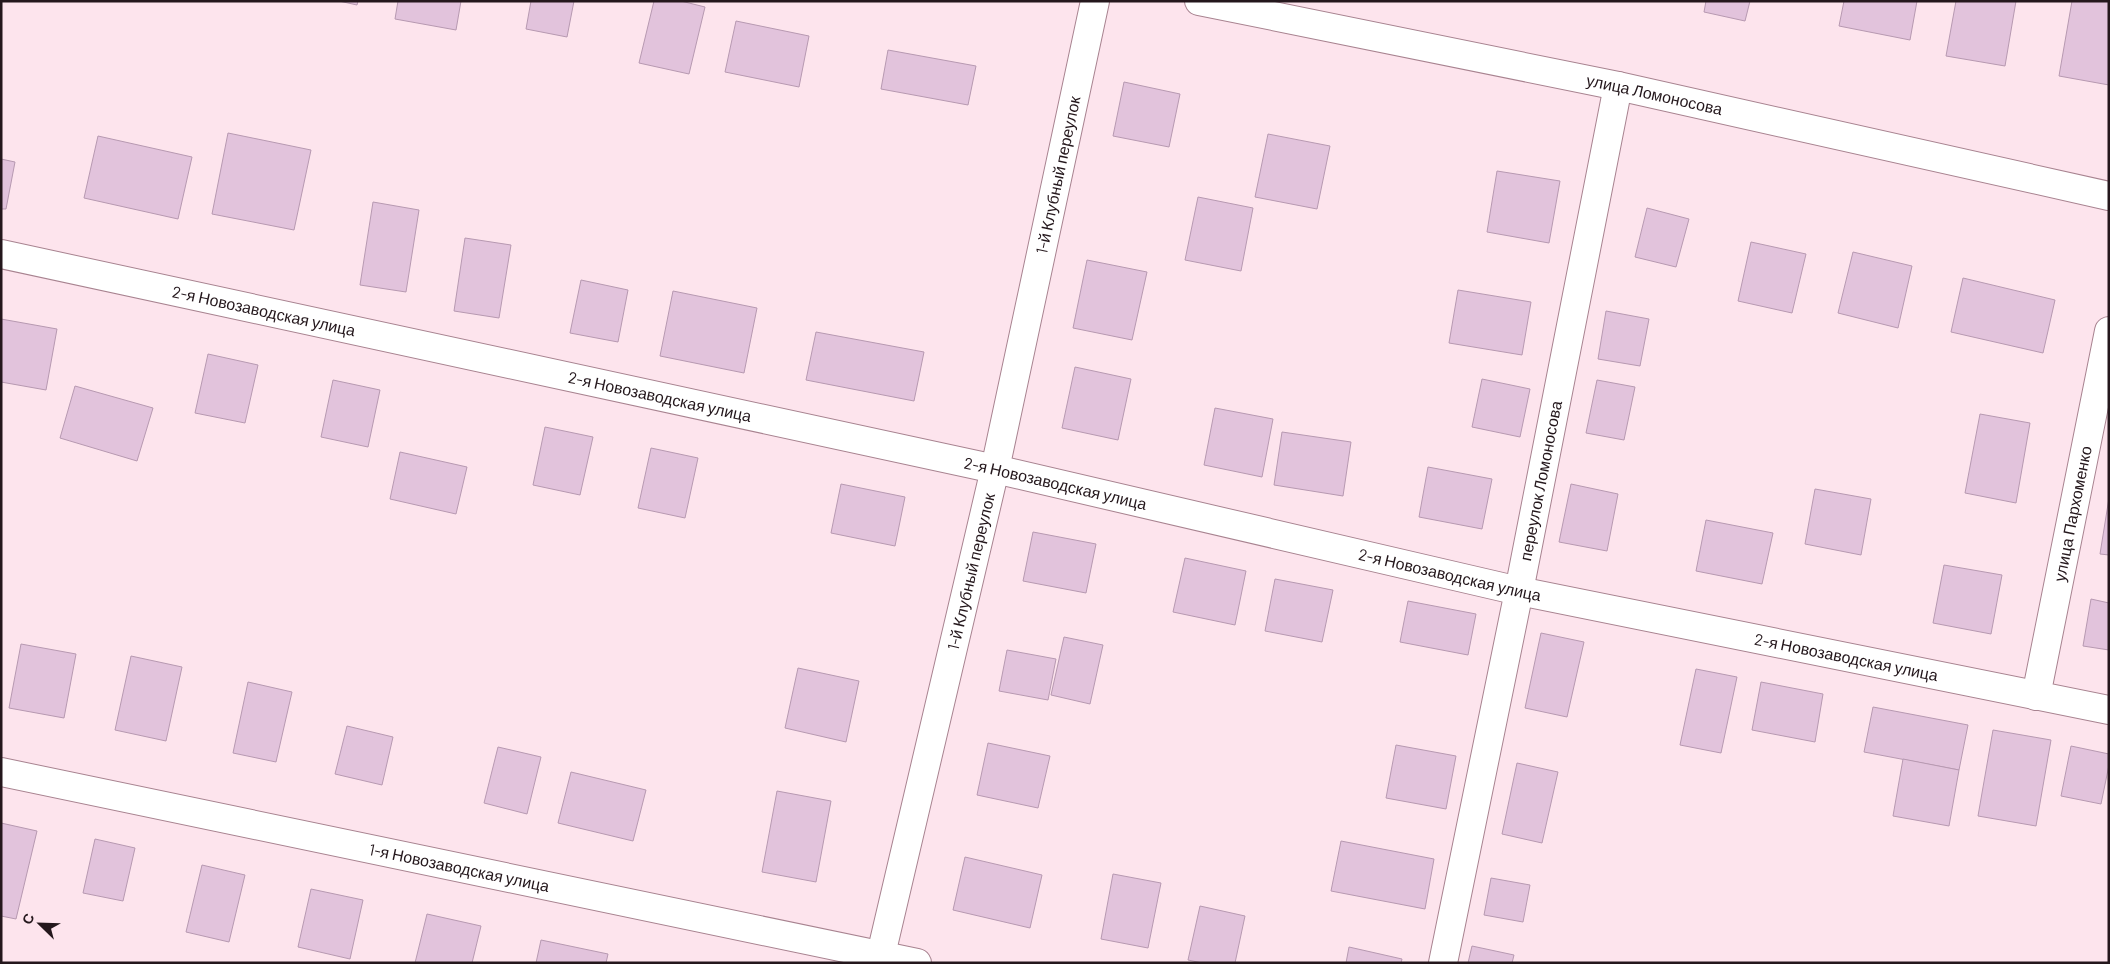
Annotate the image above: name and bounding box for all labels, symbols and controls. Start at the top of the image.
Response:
street label: улица Ломоносова [1585,70,1724,118]
street label: 1-й Клубный переулок [1031,93,1084,256]
street label: 2-я Новозаводская улица [171,281,357,339]
street label: 2-я Новозаводская улица [567,367,753,425]
street label: переулок Ломоносова [1515,399,1565,562]
street label: улица Пархоменко [2049,444,2095,583]
street label: 2-я Новозаводская улица [962,453,1149,513]
street label: 1-й Клубный переулок [943,490,998,652]
street label: 2-я Новозаводская улица [1357,544,1543,604]
street label: 2-я Новозаводская улица [1753,629,1940,684]
street label: 1-я Новозаводская улица [367,839,551,895]
north arrow [15,899,65,949]
text: С [18,911,37,927]

